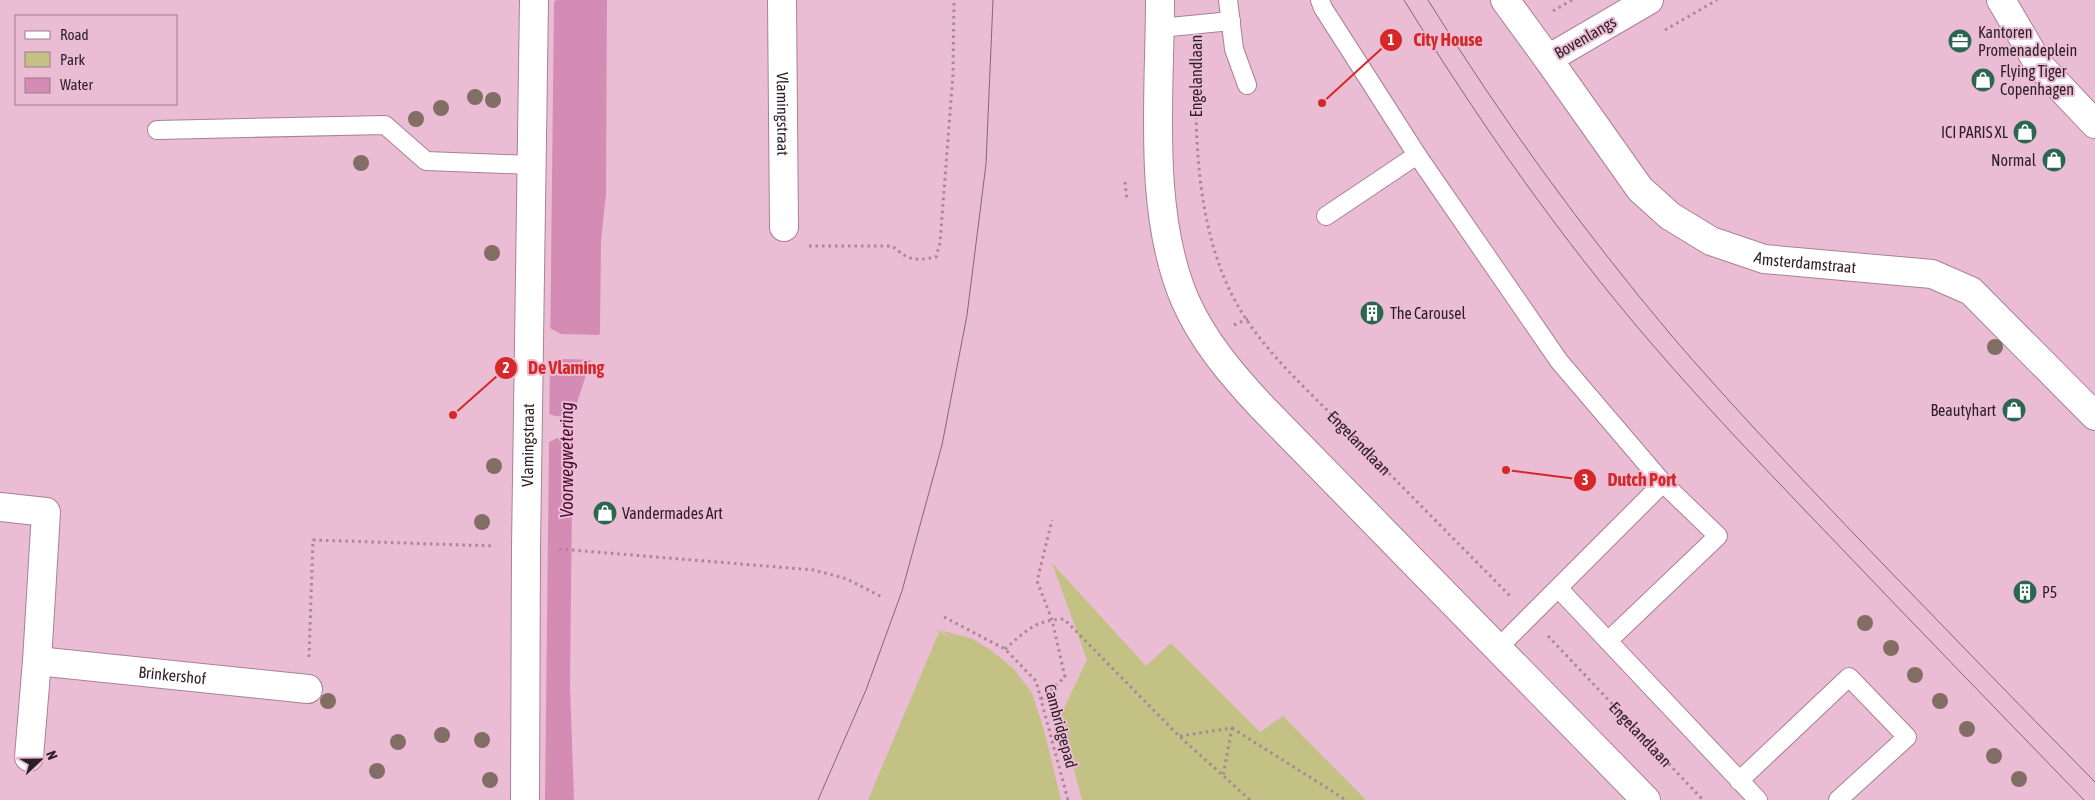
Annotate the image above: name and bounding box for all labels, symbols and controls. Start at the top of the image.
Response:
street label: Bovenlangs [1551,12,1620,63]
legend [15,15,178,105]
callout: City House [1378,23,1493,56]
place label: Kantoren Promenadeplein [1978,23,2077,60]
text: Road [60,26,89,43]
office icon: Kantoren Promenadeplein [1947,28,1973,54]
text: City House [1413,29,1483,50]
text: 1 [1387,31,1395,48]
street label: Engelandlaan [1187,35,1206,117]
text: Park [60,51,85,68]
place label: Flying Tiger Copenhagen [2000,62,2074,99]
shop icon: Flying Tiger Copenhagen [1970,67,1996,93]
street label: Vlamingstraat [773,72,792,156]
text: Water [60,76,93,93]
shop icon: ICI PARIS XL [2012,119,2038,145]
place label: ICI PARIS XL [1941,123,2009,141]
shop icon: Normal [2041,147,2067,173]
place label: Normal [1991,151,2037,169]
street label: Amsterdamstraat [1752,247,1857,276]
building icon: The Carousel [1359,300,1385,326]
place label: The Carousel [1390,304,1466,322]
callout: De Vlaming [493,351,615,384]
text: De Vlaming [528,357,604,378]
text: 2 [502,359,510,376]
shop icon: Beautyhart [2001,397,2027,423]
place label: Beautyhart [1930,401,1996,420]
water label: Voorwegwetering [556,402,577,518]
street label: Vlamingstraat [518,403,538,487]
street label: Engelandlaan [1324,407,1395,479]
callout: Dutch Port [1573,463,1687,496]
text: Dutch Port [1607,469,1677,490]
text: 3 [1581,471,1589,488]
shop icon: Vandermades Art [592,500,618,526]
place label: Vandermades Art [622,504,723,522]
building icon: P5 [2012,579,2038,605]
place label: P5 [2042,583,2057,601]
street label: Brinkershof [138,663,208,687]
street label: Cambridgepad [1040,682,1081,770]
street label: Engelandlaan [1606,698,1676,770]
north arrow [15,735,65,785]
text: N [43,748,61,762]

